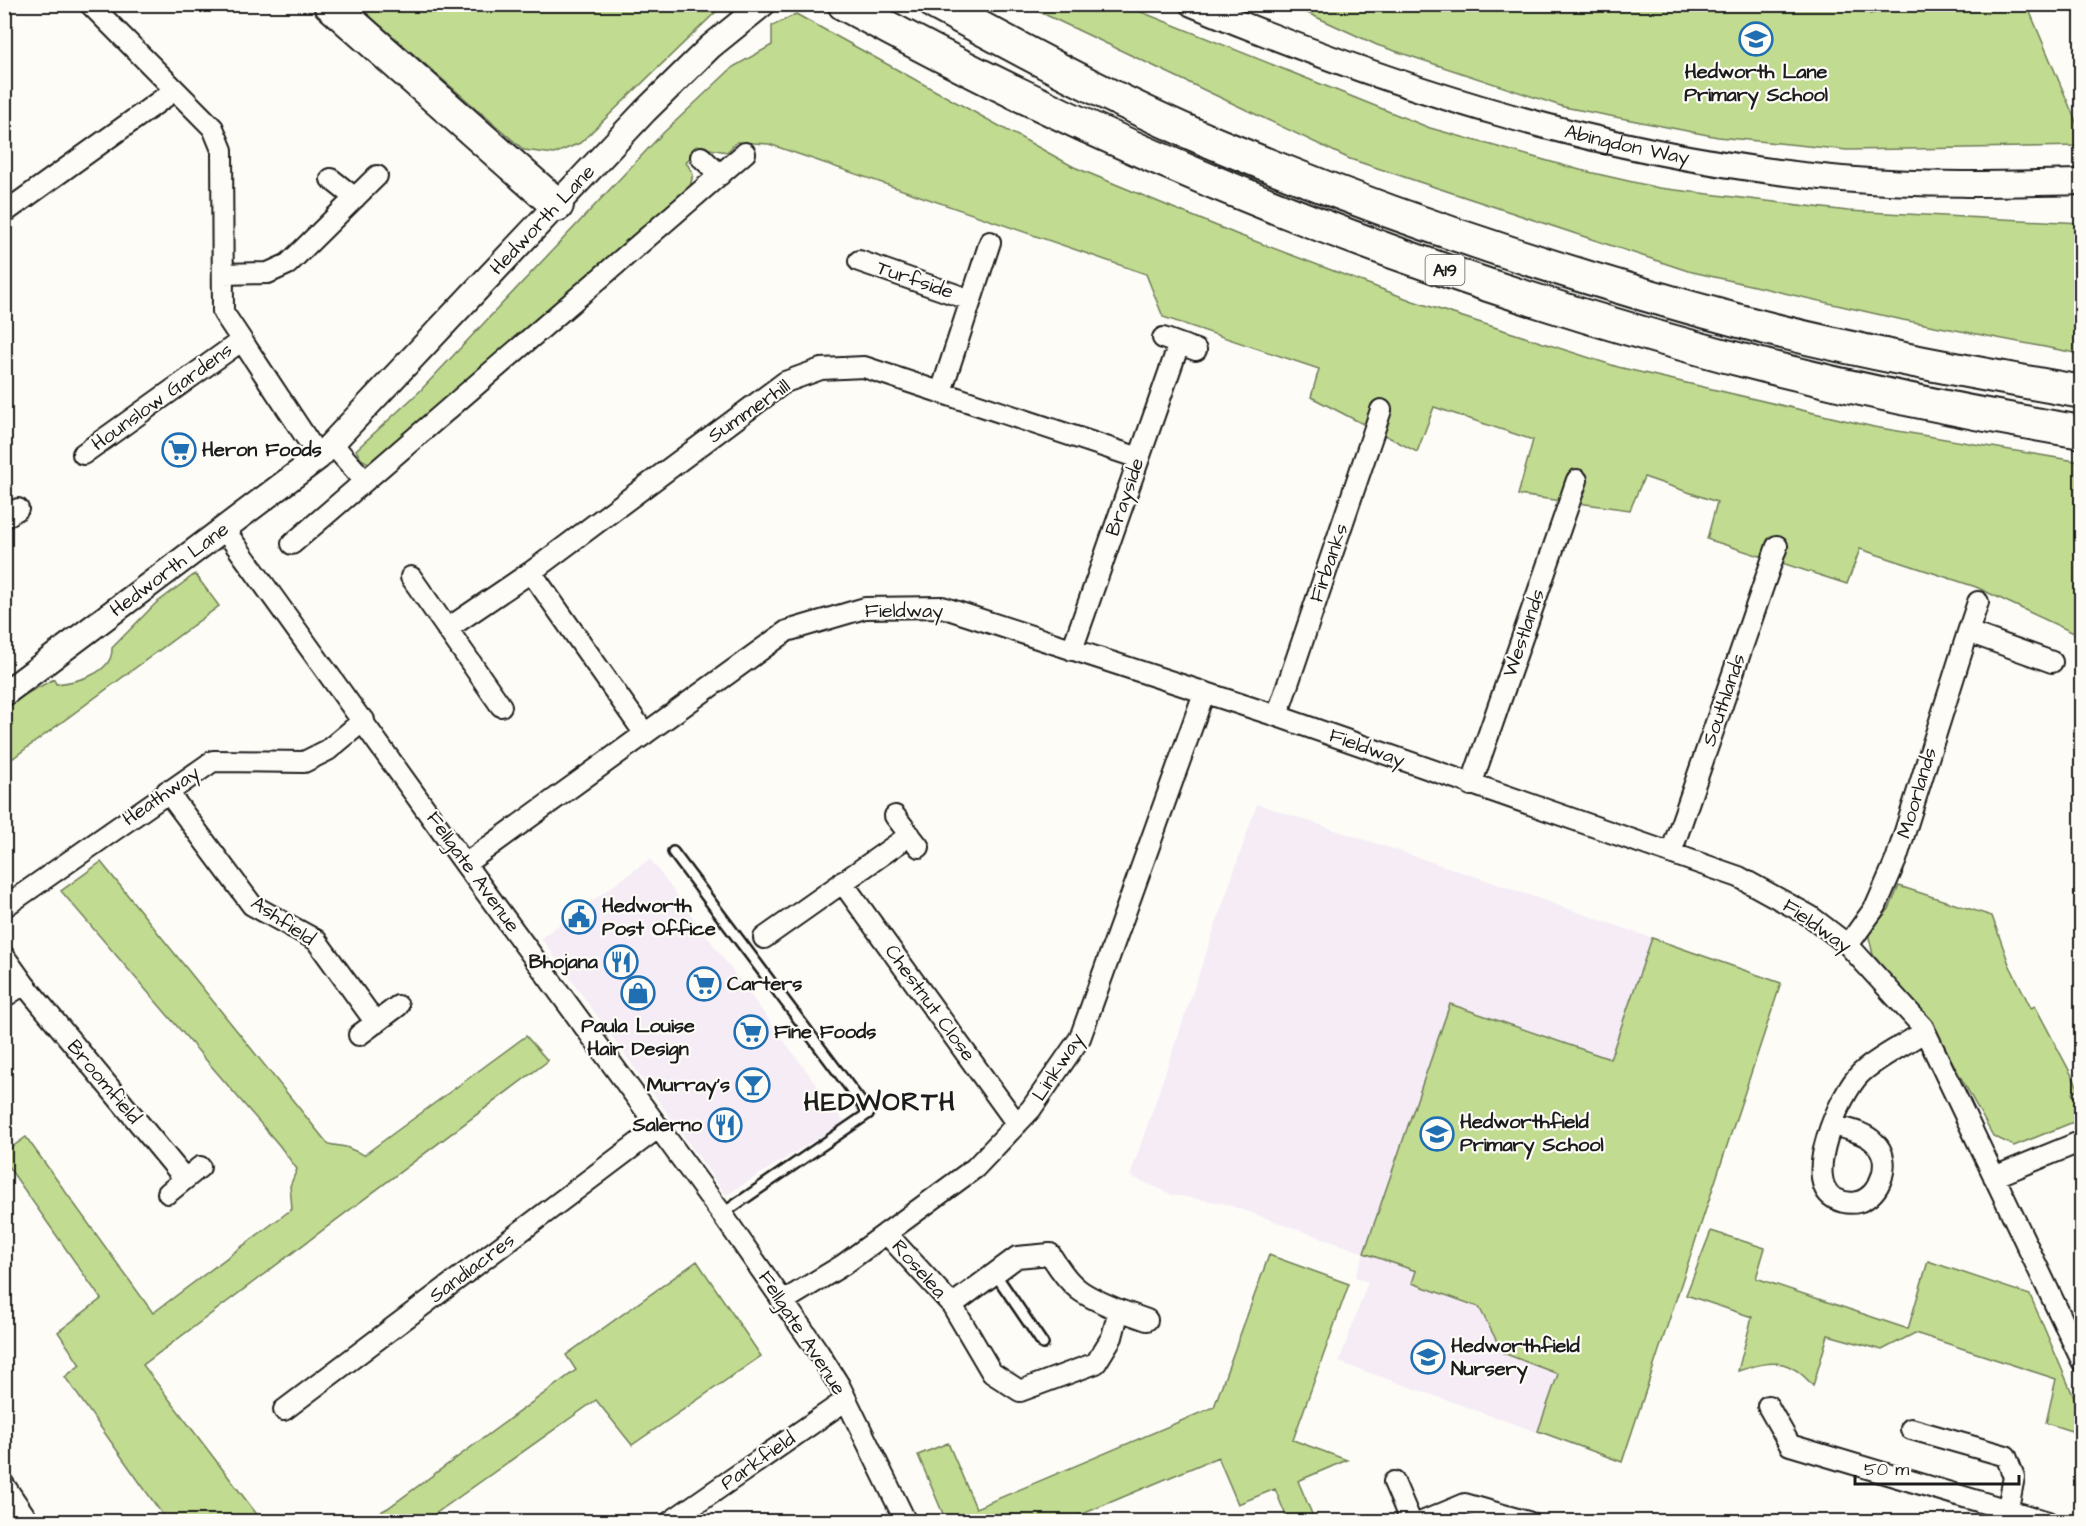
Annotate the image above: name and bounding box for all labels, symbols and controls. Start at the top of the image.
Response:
school or university icon: Hedworth Lane Primary School [1738,21,1774,57]
place label: Hedworth Lane Primary School [1684,58,1828,110]
street label: Abingdon Way [1562,118,1692,173]
street label: Hedworth Lane [483,158,602,281]
street label: Turfside [873,254,957,306]
road number: A19 [1426,255,1464,285]
street label: Hounslow Gardens [86,336,238,458]
street label: Summerhill [702,372,796,450]
supermarket icon: Heron Foods [161,432,197,468]
place label: Heron Foods [202,436,322,464]
street label: Brayside [1099,454,1152,540]
street label: Hedworth Lane [104,515,235,624]
street label: Firbanks [1302,520,1356,606]
street label: Westlands [1496,585,1552,681]
street label: Fieldway [865,597,943,626]
street label: Southlands [1695,650,1753,750]
street label: Fieldway [1325,721,1409,776]
street label: Moorlands [1890,744,1944,842]
street label: Heathway [117,759,206,834]
street label: Fellgate Avenue [419,806,527,939]
street label: Ashfield [245,889,321,953]
place label: Hedworth Post Office [602,892,716,943]
street label: Fieldway [1776,892,1857,961]
public building icon: Hedworth Post Office [561,899,597,935]
street label: Chestnut Close [878,939,982,1067]
restaurant icon: Bhojana [603,944,639,980]
place label: Bhojana [529,948,599,976]
supermarket icon: Carters [686,966,722,1002]
place label: Carters [727,970,802,998]
shop icon: Paula Louise Hair Design [620,975,656,1011]
place label: Paula Louise Hair Design [581,1012,695,1064]
supermarket icon: Fine Foods [733,1014,769,1050]
place label: Fine Foods [774,1018,876,1046]
street label: Linkway [1025,1027,1091,1107]
street label: Broomfield [60,1034,148,1130]
bar icon: Murray's [735,1067,771,1103]
place label: Murray's [647,1071,730,1100]
district label: HEDWORTH [804,1084,956,1120]
restaurant icon: Salerno [707,1107,743,1143]
place label: Hedworthfield Primary School [1460,1108,1604,1160]
place label: Salerno [632,1111,703,1139]
school or university icon: Hedworthfield Primary School [1419,1116,1455,1152]
street label: Sandiacres [423,1226,521,1310]
street label: Roselea [885,1233,953,1305]
street label: Fellgate Avenue [750,1265,853,1401]
place label: Hedworthfield Nursery [1451,1332,1580,1384]
school or university icon: Hedworthfield Nursery [1410,1339,1446,1375]
street label: Parkfield [715,1425,801,1497]
scale bar [1855,1448,2018,1486]
text: 50 m [1864,1457,1909,1482]

